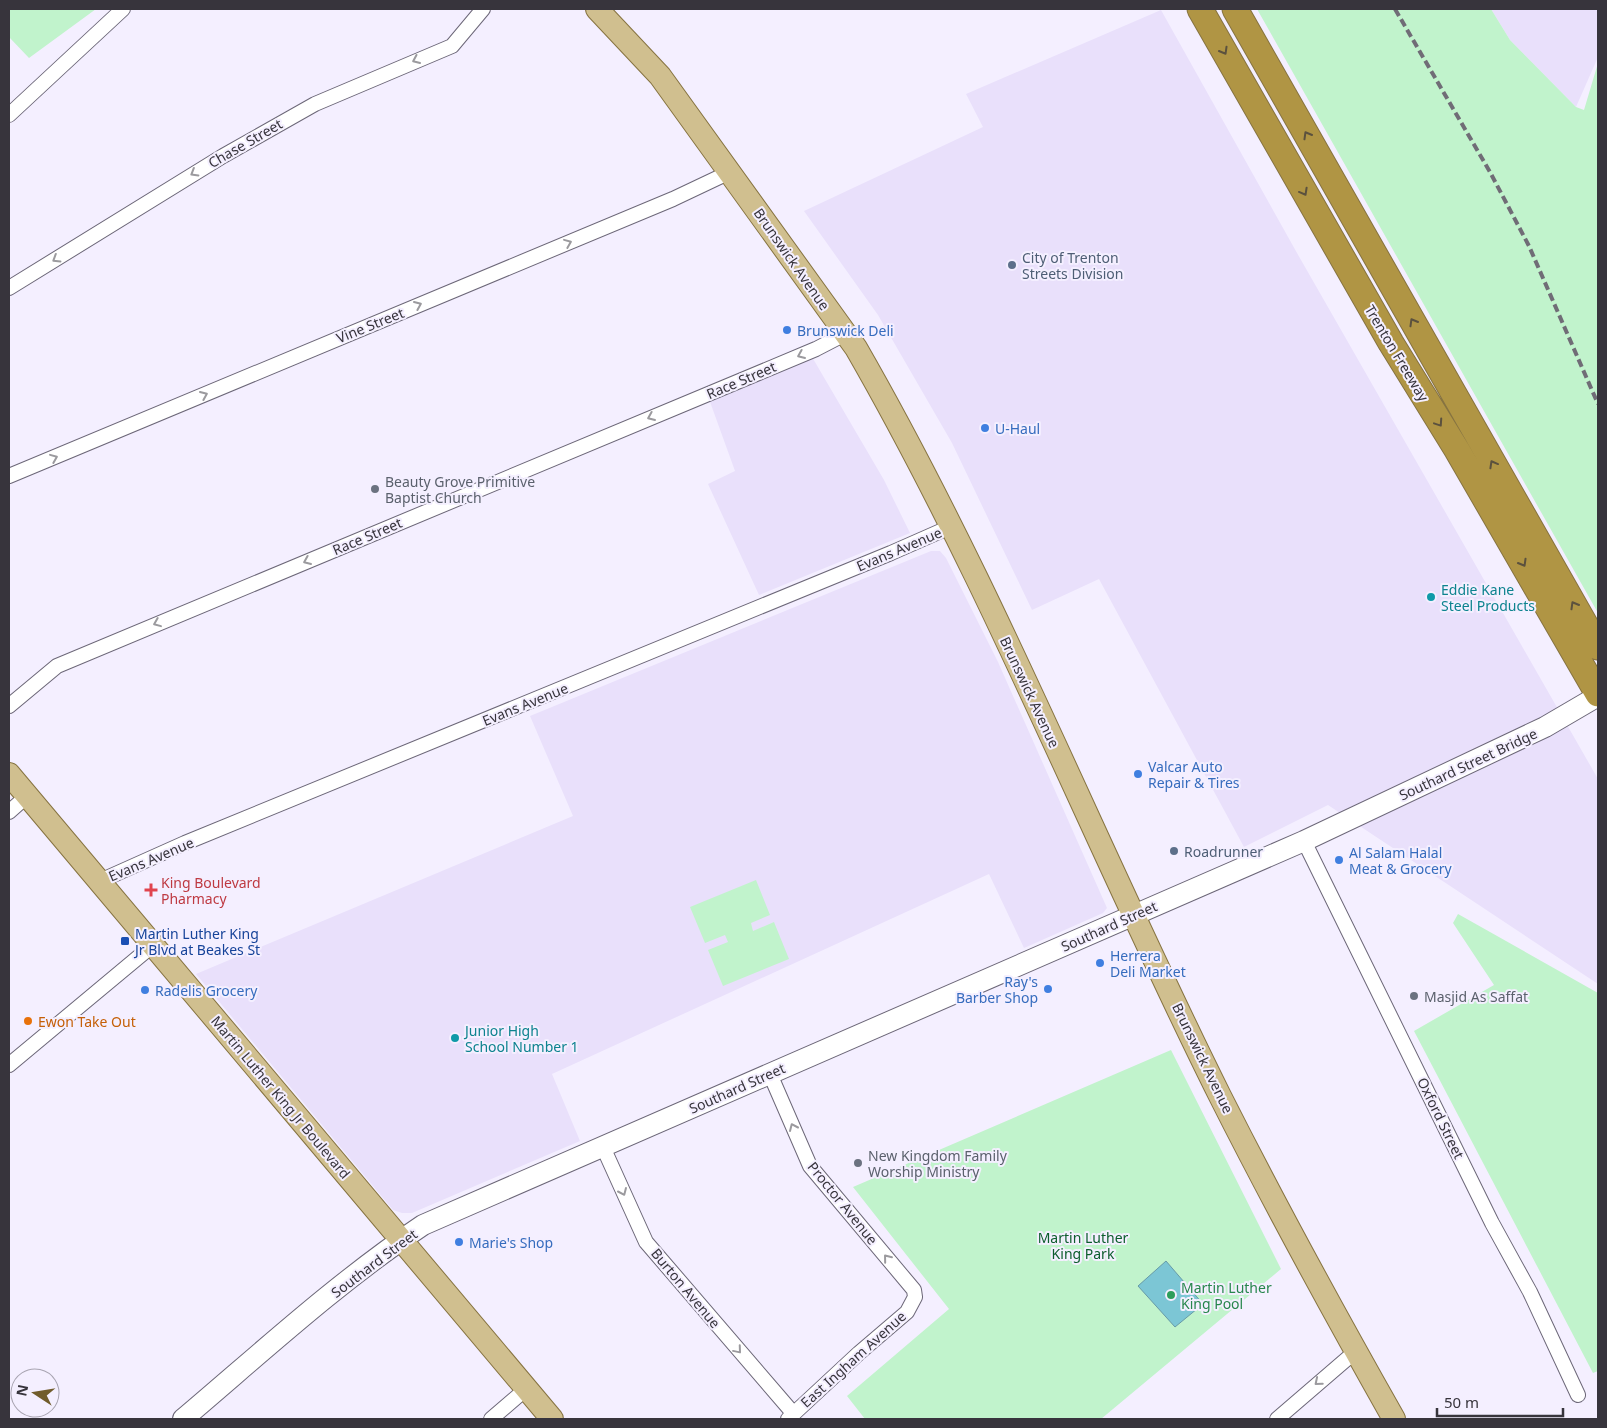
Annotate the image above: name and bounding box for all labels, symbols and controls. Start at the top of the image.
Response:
one-way arrow [1218,45,1228,54]
one-way arrow [412,54,421,64]
street label: Chase Street [204,114,286,172]
one-way arrow [1303,132,1313,141]
one-way arrow [190,167,199,177]
one-way arrow [1298,187,1308,196]
street label: Brunswick Avenue [750,204,834,314]
one-way arrow [563,238,572,249]
place label: City of Trenton Streets Division [1022,248,1123,283]
one-way arrow [52,252,61,262]
marker: City of Trenton Streets Division [1006,259,1018,271]
one-way arrow [413,301,422,311]
street label: Trenton Freeway [1361,301,1434,405]
street label: Vine Street [333,303,407,347]
one-way arrow [1410,319,1420,328]
place label: Brunswick Deli [797,321,894,340]
marker: Brunswick Deli [781,324,793,336]
one-way arrow [797,348,806,359]
street label: Race Street [703,357,779,403]
one-way arrow [199,390,208,401]
one-way arrow [647,411,656,422]
one-way arrow [1433,418,1443,427]
place label: U-Haul [995,419,1040,438]
marker: U-Haul [979,422,991,434]
one-way arrow [49,453,58,464]
one-way arrow [1489,460,1499,469]
place label: Beauty Grove Primitive Baptist Church [385,472,535,507]
marker: Beauty Grove Primitive Baptist Church [369,483,381,495]
street label: Race Street [329,513,405,559]
street label: Evans Avenue [853,522,945,576]
one-way arrow [304,555,312,565]
one-way arrow [1516,557,1526,566]
place label: Eddie Kane Steel Products [1441,580,1535,615]
marker: Eddie Kane Steel Products [1425,591,1437,603]
one-way arrow [1570,601,1580,610]
one-way arrow [154,617,162,627]
street label: Brunswick Avenue [996,633,1064,751]
street label: Evans Avenue [479,678,571,730]
street label: Southard Street Bridge [1396,724,1540,804]
place label: Valcar Auto Repair & Tires [1148,757,1240,792]
marker: Valcar Auto Repair & Tires [1132,768,1144,780]
street label: Evans Avenue [105,832,197,886]
place label: Roadrunner [1184,842,1263,861]
place label: Al Salam Halal Meat & Grocery [1349,843,1453,878]
marker: Roadrunner [1168,845,1180,857]
marker: Al Salam Halal Meat & Grocery [1333,854,1345,866]
place label: King Boulevard Pharmacy [161,873,261,908]
marker: King Boulevard Pharmacy [145,884,157,896]
street label: Southard Street [1058,896,1160,956]
place label: Martin Luther King Jr Blvd at Beakes St [133,924,260,959]
marker: Martin Luther King Jr Blvd at Beakes St [119,935,131,947]
place label: Herrera Deli Market [1110,946,1186,981]
marker: Herrera Deli Market [1094,957,1106,969]
place label: Ray's Barber Shop [956,972,1038,1007]
place label: Radelis Grocery [155,981,258,1000]
marker: Ray's Barber Shop [1042,983,1054,995]
marker: Radelis Grocery [139,984,151,996]
place label: Masjid As Saffat [1424,987,1528,1006]
marker: Masjid As Saffat [1408,990,1420,1002]
street label: Brunswick Avenue [1168,1000,1238,1116]
place label: Ewon Take Out [38,1012,136,1031]
street label: Martin Luther King Jr Boulevard [207,1012,355,1182]
marker: Ewon Take Out [22,1015,34,1027]
place label: Junior High School Number 1 [463,1021,579,1056]
marker: Junior High School Number 1 [449,1032,461,1044]
street label: Southard Street [686,1058,788,1118]
street label: Oxford Street [1413,1074,1469,1162]
one-way arrow [789,1123,800,1132]
place label: New Kingdom Family Worship Ministry [868,1146,1008,1181]
marker: New Kingdom Family Worship Ministry [852,1157,864,1169]
street label: Proctor Avenue [804,1158,882,1248]
one-way arrow [617,1187,627,1196]
street label: Southard Street [327,1224,421,1302]
park label: Martin Luther King Park [1038,1228,1129,1263]
place label: Marie's Shop [469,1233,553,1252]
marker: Marie's Shop [453,1236,465,1248]
street label: Burton Avenue [647,1244,725,1332]
one-way arrow [885,1255,893,1264]
place label: Martin Luther King Pool [1181,1278,1272,1313]
marker: Martin Luther King Pool [1165,1289,1177,1301]
street label: East Ingham Avenue [796,1307,910,1411]
one-way arrow [733,1345,742,1354]
north arrow [10,1368,60,1418]
one-way arrow [1315,1376,1324,1385]
text: N [11,1383,32,1398]
scale bar [1437,1386,1563,1418]
text: 50 m [1444,1392,1479,1412]

